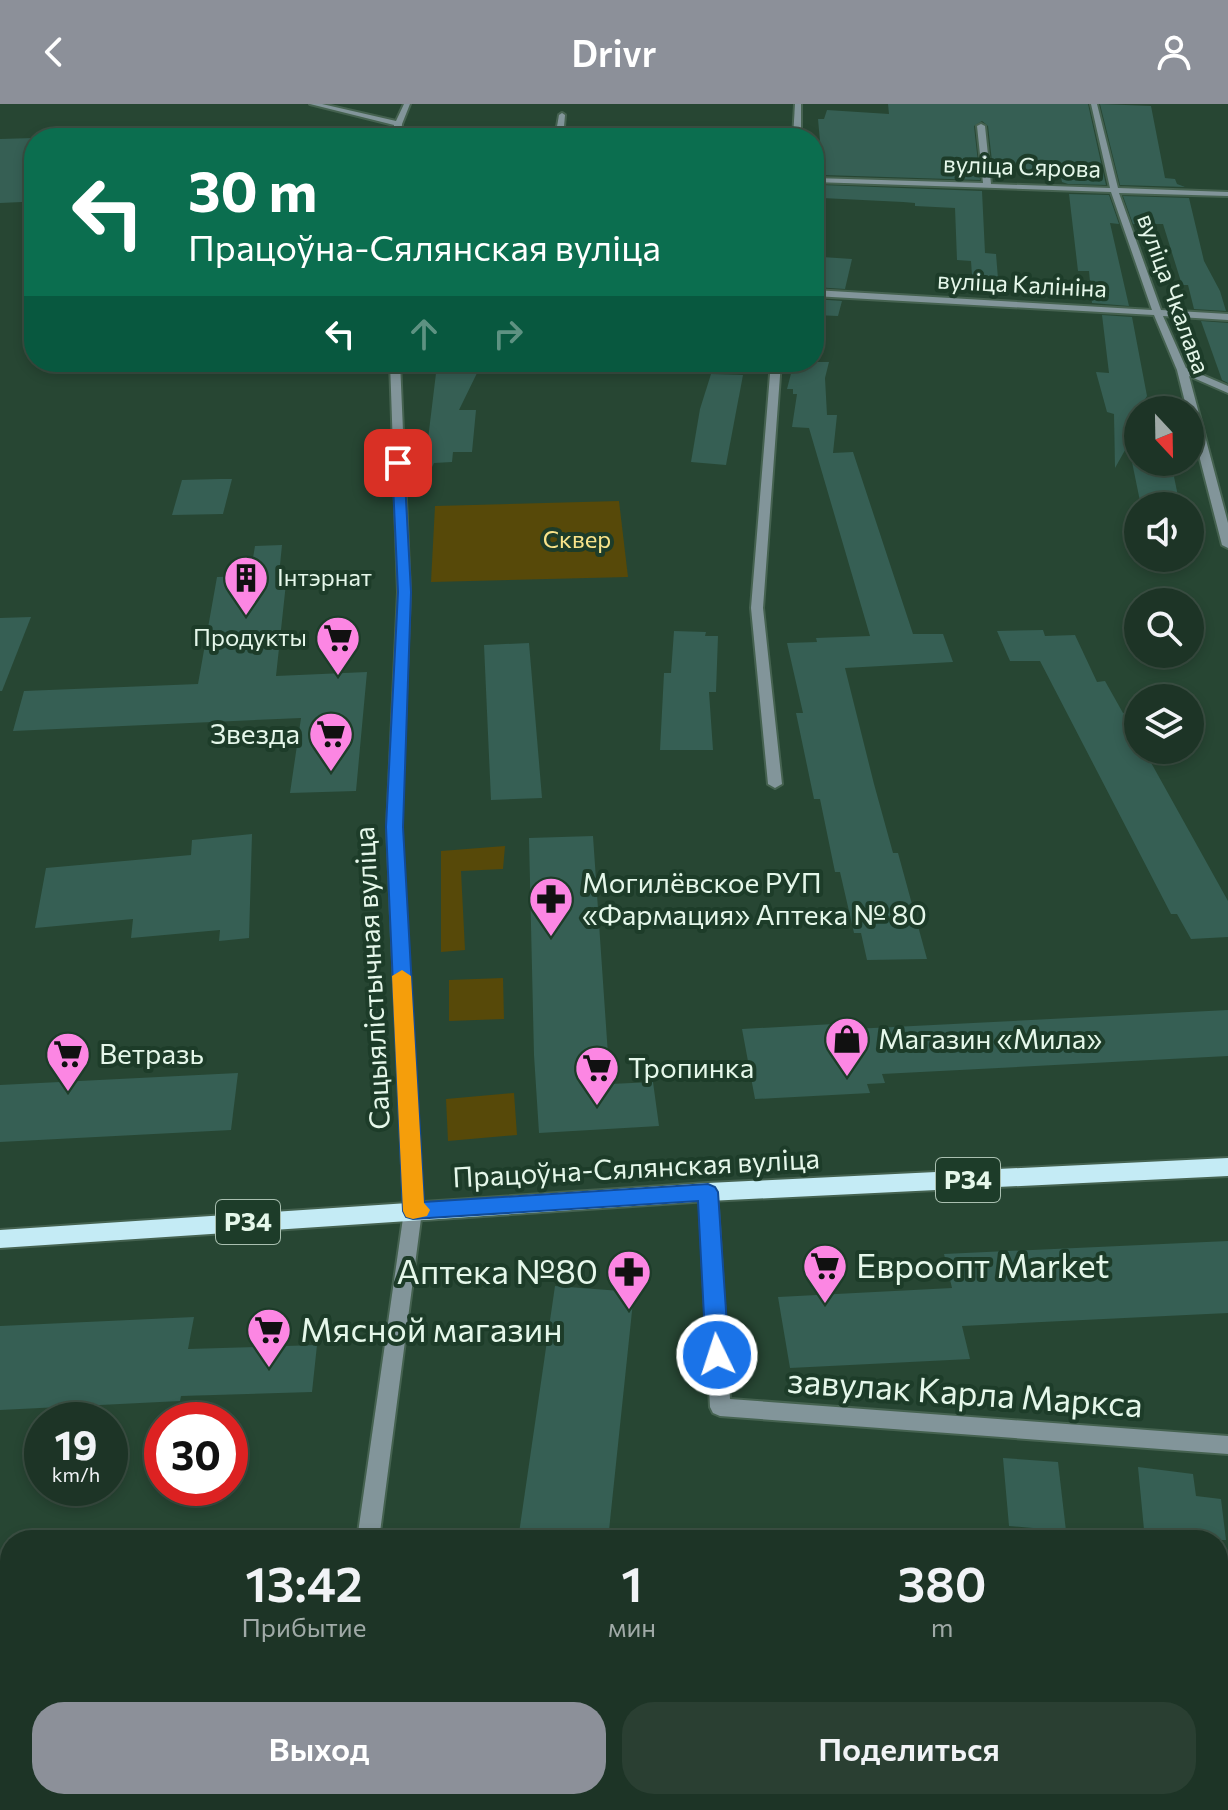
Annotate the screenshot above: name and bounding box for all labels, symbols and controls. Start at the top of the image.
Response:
icon: back [32,30,76,74]
text: Drivr [572,30,656,74]
icon: person [1152,30,1196,74]
street label: вуліца Сярова [943,148,1101,183]
text: 30 m [188,155,317,224]
icon: left [56,160,160,264]
street label: вуліца Чкалава [1132,209,1217,378]
text: Працоўна-Сялянская вуліца [188,224,661,268]
street label: вуліца Калініна [937,265,1108,302]
icon: left [318,312,362,356]
icon: ahead [402,312,446,356]
icon: right [486,312,530,356]
north arrow [1124,396,1204,476]
map controls [1124,396,1204,764]
pin [364,429,432,497]
icon: arrive [376,441,420,485]
button: sound [1124,492,1204,572]
park label: Сквер [543,524,611,553]
building icon: Інтэрнат [222,554,270,617]
place label: Інтэрнат [277,562,372,591]
button: search [1124,588,1204,668]
supermarket icon: Продукты [314,614,362,677]
place label: Продукты [193,622,307,651]
button: layers [1124,684,1204,764]
supermarket icon: Звезда [307,710,355,773]
place label: Звезда [210,716,300,750]
street label: Сацыялістычная вуліца [346,826,396,1131]
place label: Могилёвское РУП «Фармация» Аптека № 80 [582,865,927,931]
pharmacy icon: Могилёвское РУП «Фармация» Аптека № 80 [527,875,575,938]
shop icon: Магазин «Мила» [823,1015,871,1078]
place label: Магазин «Мила» [878,1021,1102,1055]
supermarket icon: Ветразь [44,1030,92,1093]
place label: Ветразь [99,1036,204,1070]
supermarket icon: Тропинка [573,1044,621,1107]
place label: Тропинка [628,1050,754,1084]
street label: Працоўна-Сялянская вуліца [451,1140,820,1194]
road number: Р34 [936,1158,1000,1202]
road number: Р34 [216,1200,280,1244]
supermarket icon: Евроопт Market [801,1242,849,1305]
place label: Евроопт Market [856,1243,1109,1285]
pharmacy icon: Аптека №80 [605,1248,653,1311]
place label: Аптека №80 [396,1249,598,1291]
supermarket icon: Мясной магазин [245,1306,293,1369]
place label: Мясной магазин [300,1307,563,1349]
position arrow [675,1313,759,1397]
street label: завулак Карла Маркса [786,1358,1144,1424]
speed limit sign: 30 [144,1402,248,1506]
text: 19 [55,1419,97,1468]
text: km/h [52,1462,100,1486]
text: 13:42 [245,1553,363,1612]
text: 1 [621,1553,643,1612]
text: 380 [898,1553,987,1612]
text: Прибытие [241,1611,366,1642]
text: мин [608,1611,656,1642]
text: m [931,1611,953,1642]
button: Выход [32,1702,606,1794]
button: Поделиться [622,1702,1196,1794]

